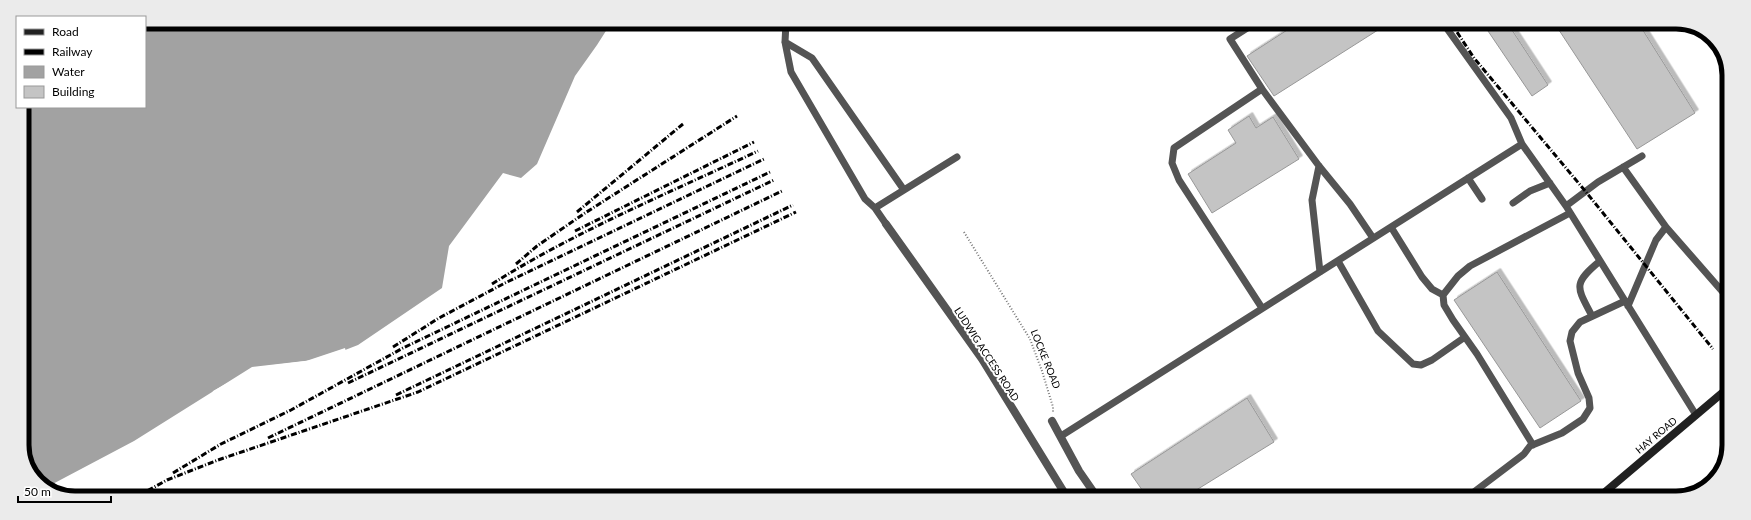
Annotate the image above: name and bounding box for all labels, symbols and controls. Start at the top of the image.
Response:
legend [16,16,146,108]
text: Road [52,24,79,39]
text: Railway [52,44,93,59]
text: Water [52,64,85,79]
text: Building [52,84,95,99]
street label: LUDWIG ACCESS ROAD [952,305,1022,404]
street label: LOCKE ROAD [1029,328,1063,391]
street label: HAY ROAD [1633,414,1679,456]
scale bar [18,478,111,504]
text: 50 m [24,484,51,499]

